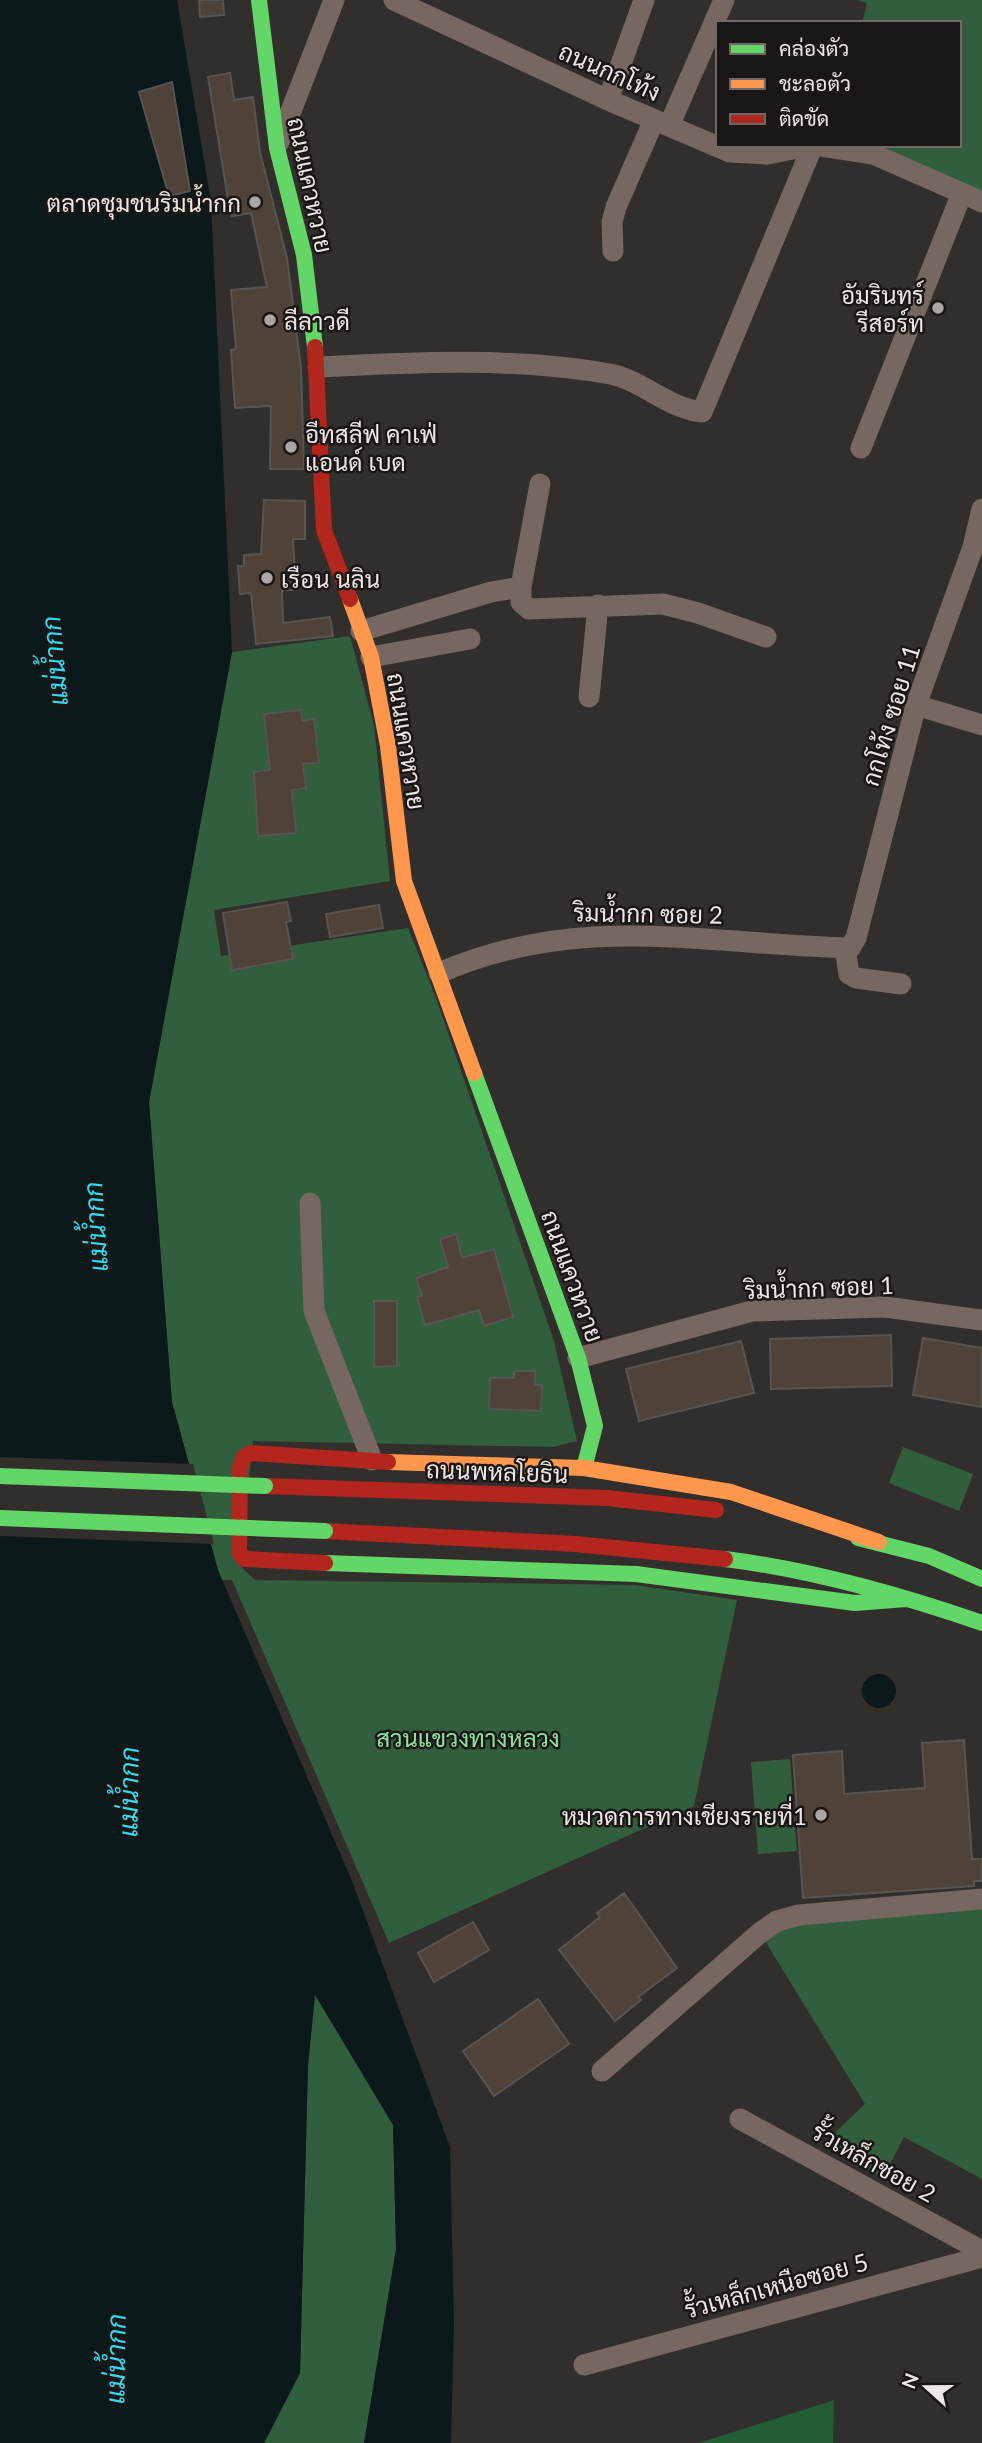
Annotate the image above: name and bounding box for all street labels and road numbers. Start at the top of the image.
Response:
street label: ถนนกกโท้ง [555,36,665,106]
street label: ถนนแควหวาย [282,114,340,256]
street label: กกโท้ง ซอย 11 [855,641,925,789]
street label: ถนนแควหวาย [382,671,432,811]
street label: ริมน้ำกก ซอย 2 [571,893,723,929]
street label: ถนนแควหวาย [536,1206,610,1346]
street label: ริมน้ำกก ซอย 1 [742,1266,894,1304]
street label: ถนนพหลโยธิน [425,1454,569,1488]
street label: รั้วเหล็กซอย 2 [807,2112,943,2208]
street label: รั้วเหล็กเหนือซอย 5 [680,2241,871,2323]

